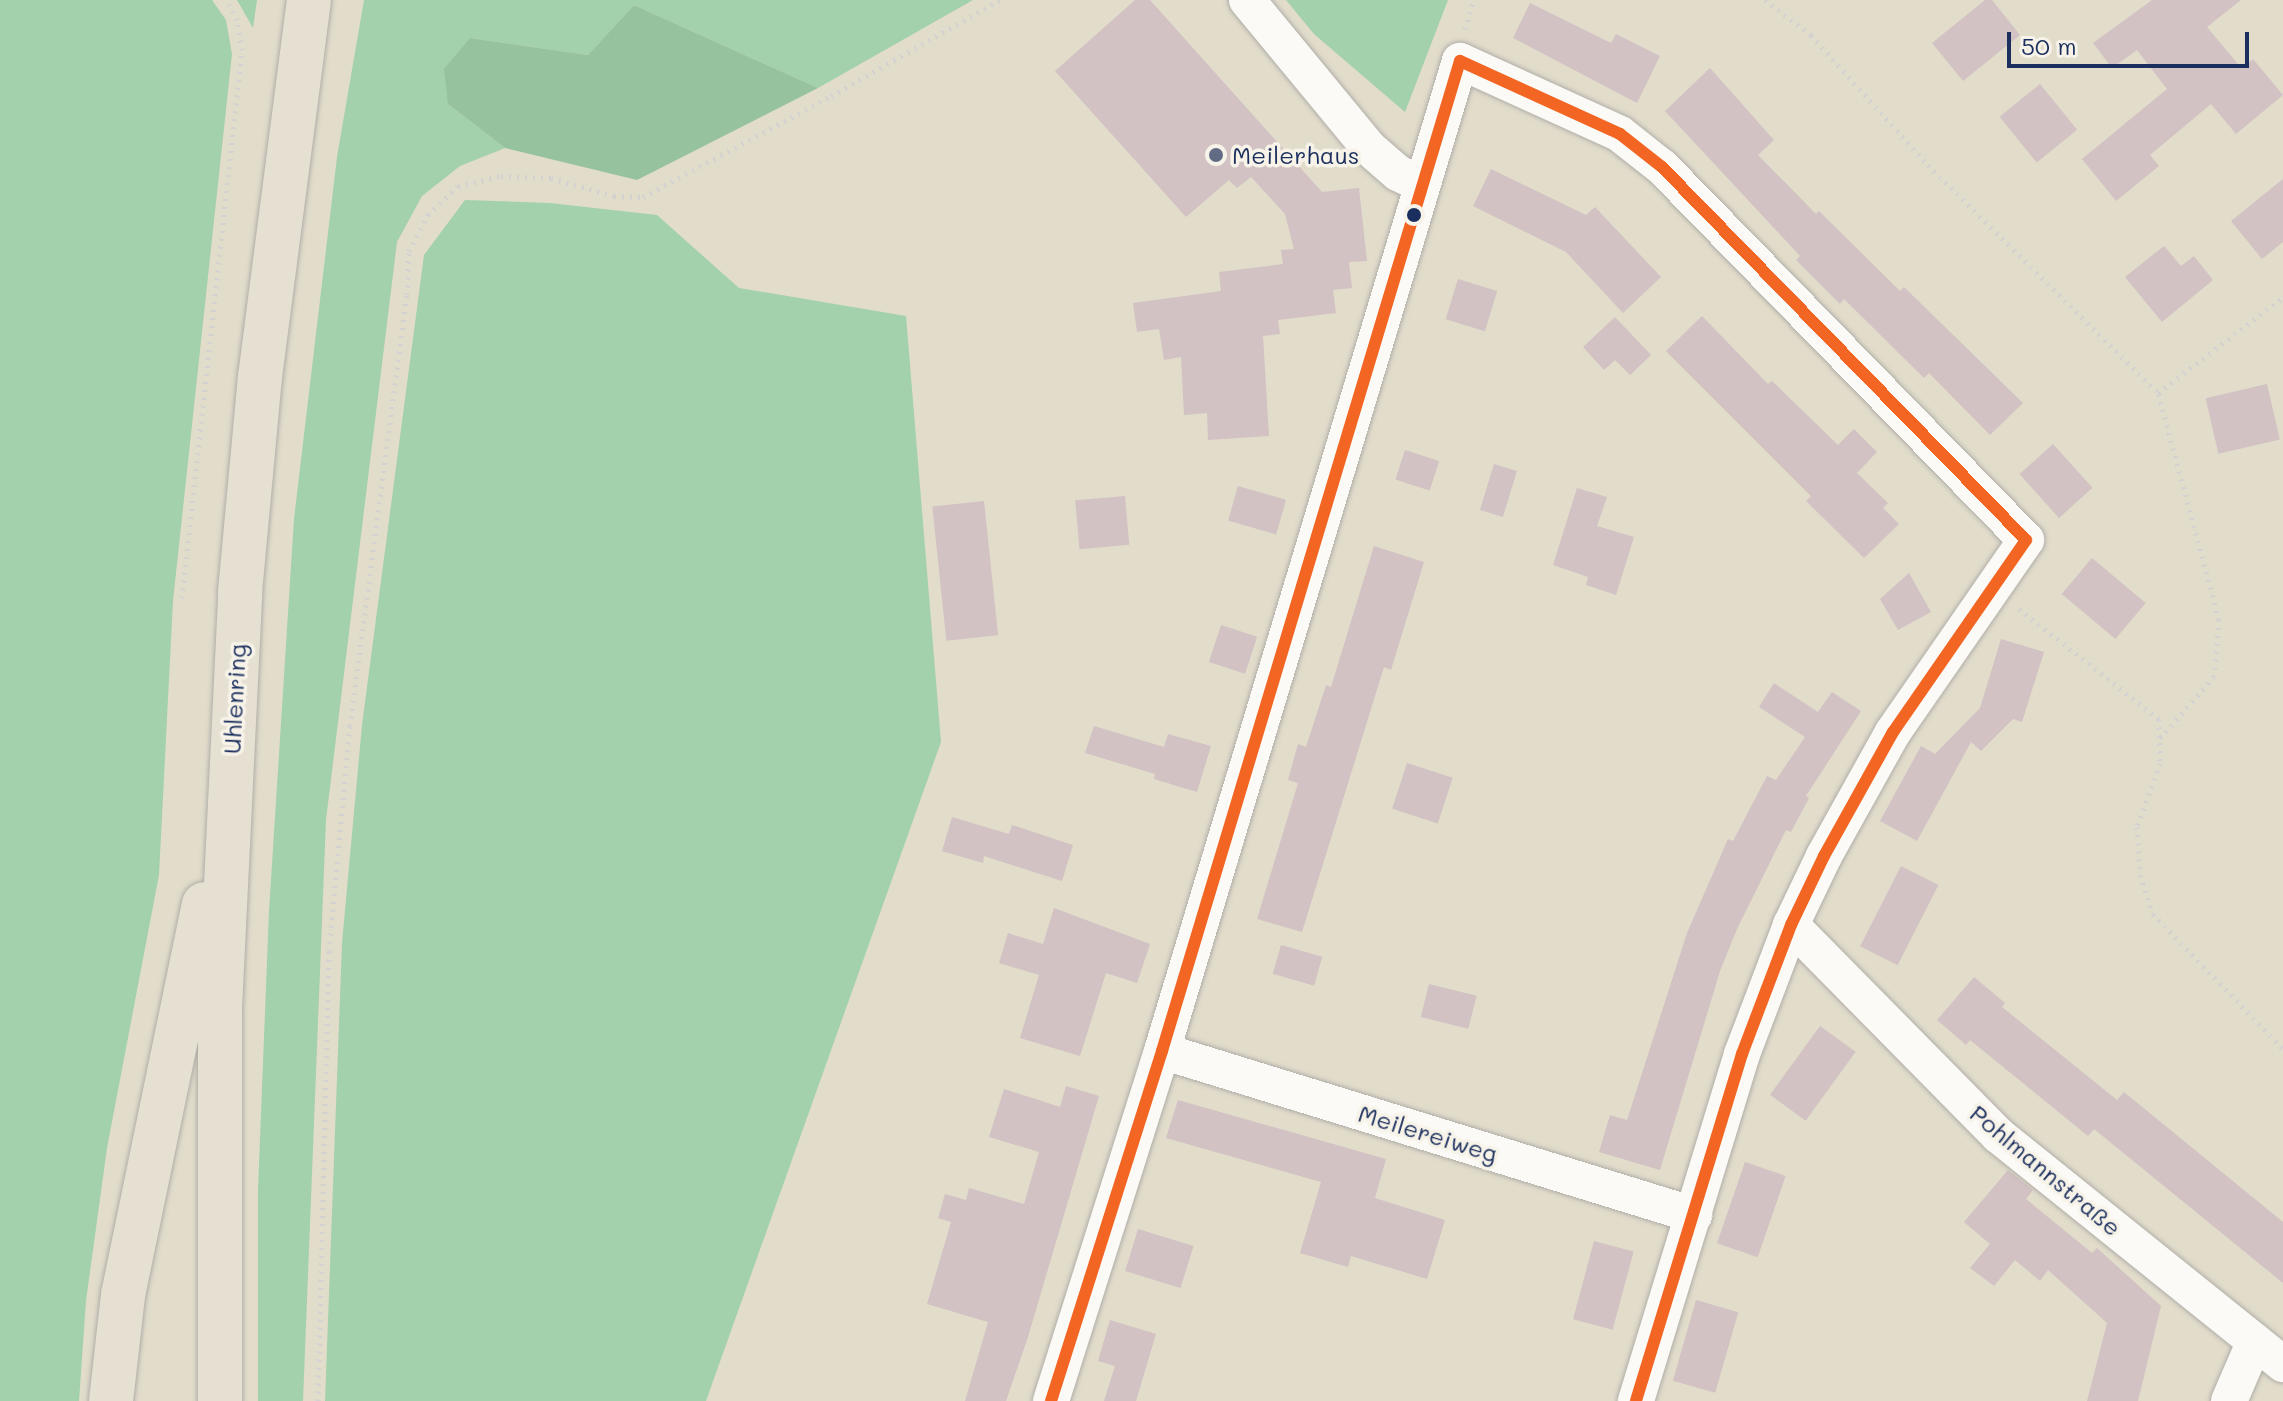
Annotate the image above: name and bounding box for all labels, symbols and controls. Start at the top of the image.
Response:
scale bar [2011,16,2253,66]
text: 50 m [2021,30,2077,61]
place label: Meilerhaus [1232,141,1360,169]
marker: Meilerhaus [1207,146,1225,164]
unlabelled marker [1406,207,1422,223]
street label: Uhlenring [217,643,251,755]
street label: Meilereiweg [1355,1098,1501,1168]
street label: Pohlmannstraße [1965,1098,2127,1242]

